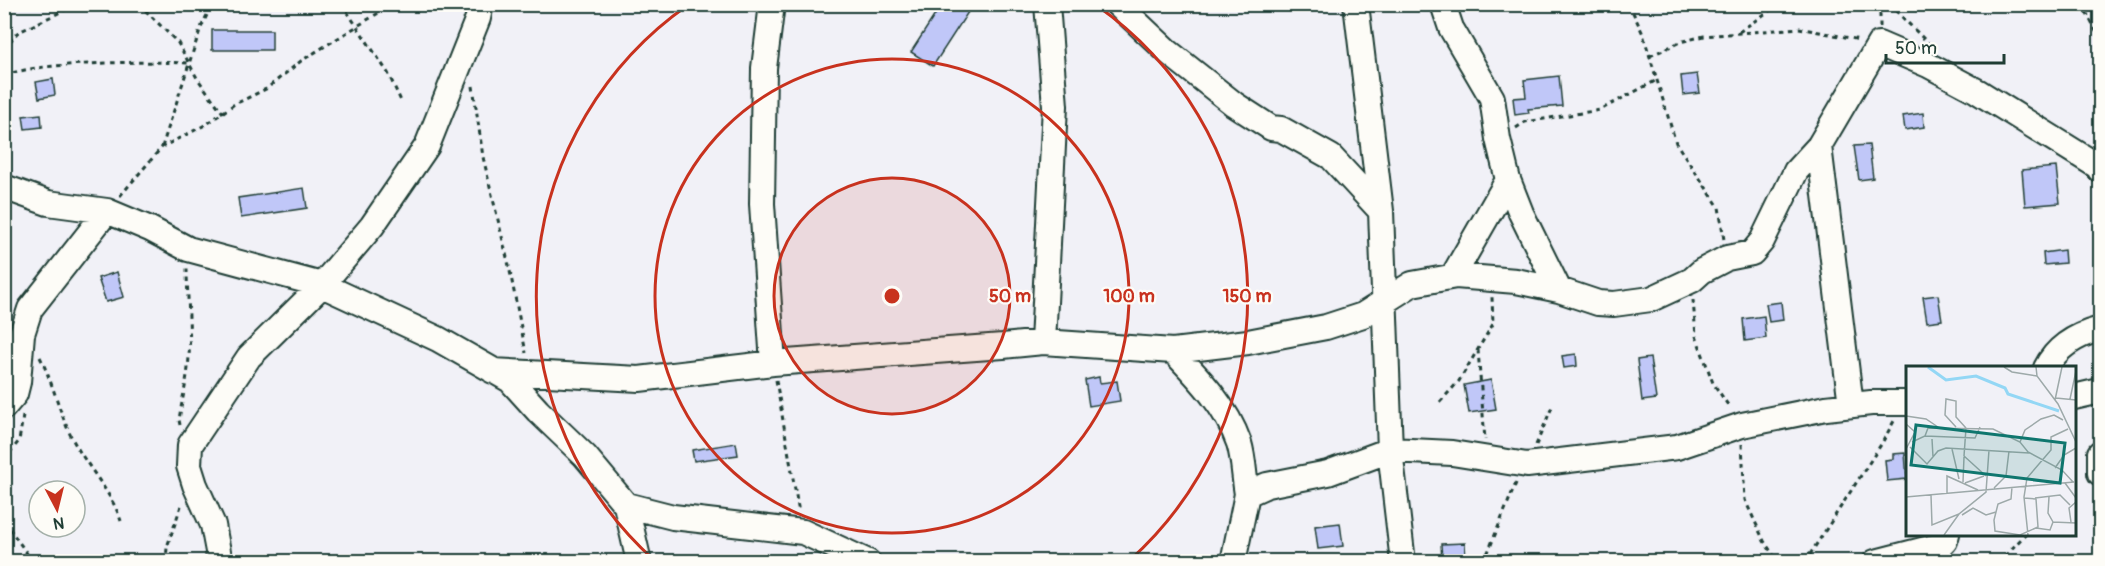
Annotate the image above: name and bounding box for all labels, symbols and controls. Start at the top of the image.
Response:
scale bar [1886,27,2004,65]
text: 50 m [1895,37,1937,60]
text: 50 m [989,285,1031,308]
text: 100 m [1103,285,1155,308]
text: 150 m [1223,285,1272,308]
centre of rings [882,286,902,306]
inset map [1906,366,2075,536]
north arrow [27,479,87,539]
text: N [52,512,65,534]

